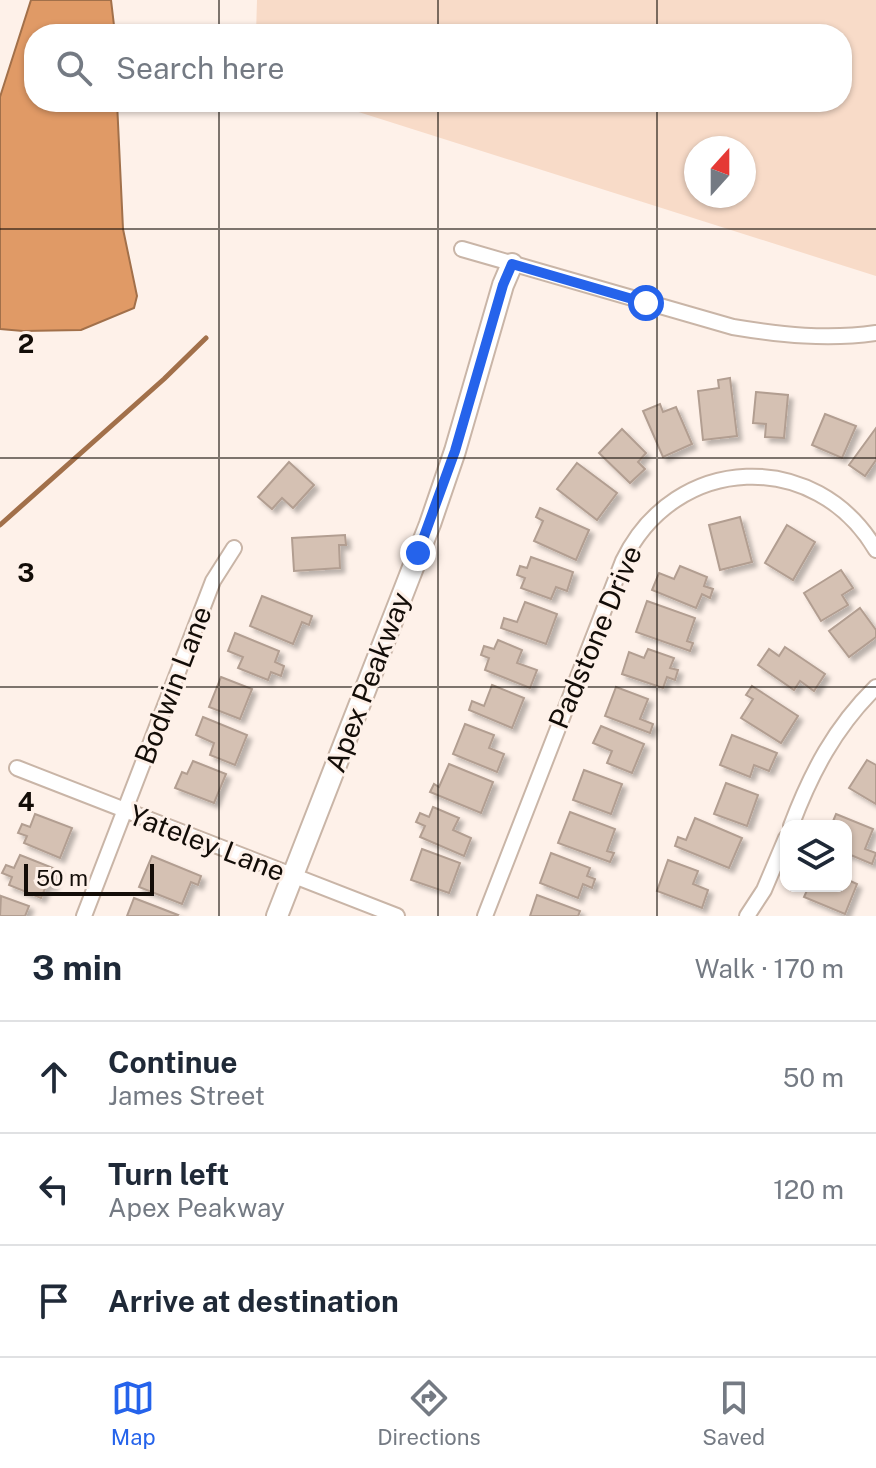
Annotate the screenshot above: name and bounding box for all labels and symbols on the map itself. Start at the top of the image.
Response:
north arrow [684,136,756,208]
route start [628,285,664,321]
text: 2 [18,328,34,359]
route end [400,535,436,571]
street label: Padstone Drive [541,540,648,733]
text: 3 [17,557,35,588]
street label: Apex Peakway [318,587,417,777]
street label: Bodwin Lane [127,601,218,768]
text: 4 [17,786,35,817]
street label: Yateley Lane [124,798,290,887]
scale bar [24,860,154,896]

